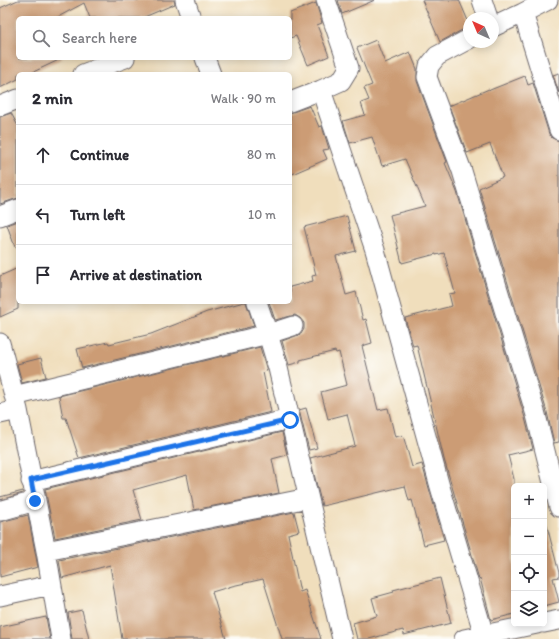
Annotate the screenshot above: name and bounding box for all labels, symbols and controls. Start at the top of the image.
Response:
north arrow [463,12,499,48]
search box [16,16,292,60]
icon: search [30,27,52,49]
text: Search here [62,29,137,47]
text: 2 min [32,88,72,108]
text: Walk · 90 m [211,91,276,106]
icon: ahead [32,144,54,166]
text: Continue [70,146,129,164]
text: 80 m [247,147,276,162]
icon: left [32,204,54,226]
text: Turn left [70,206,125,224]
text: 10 m [248,207,276,222]
icon: arrive [32,264,54,286]
text: Arrive at destination [70,266,202,284]
route start [281,411,299,429]
map controls [511,483,547,627]
button: + [511,483,547,519]
route end [26,492,44,510]
button: − [511,519,547,555]
button: locate [511,555,547,591]
button: layers [511,591,547,627]

